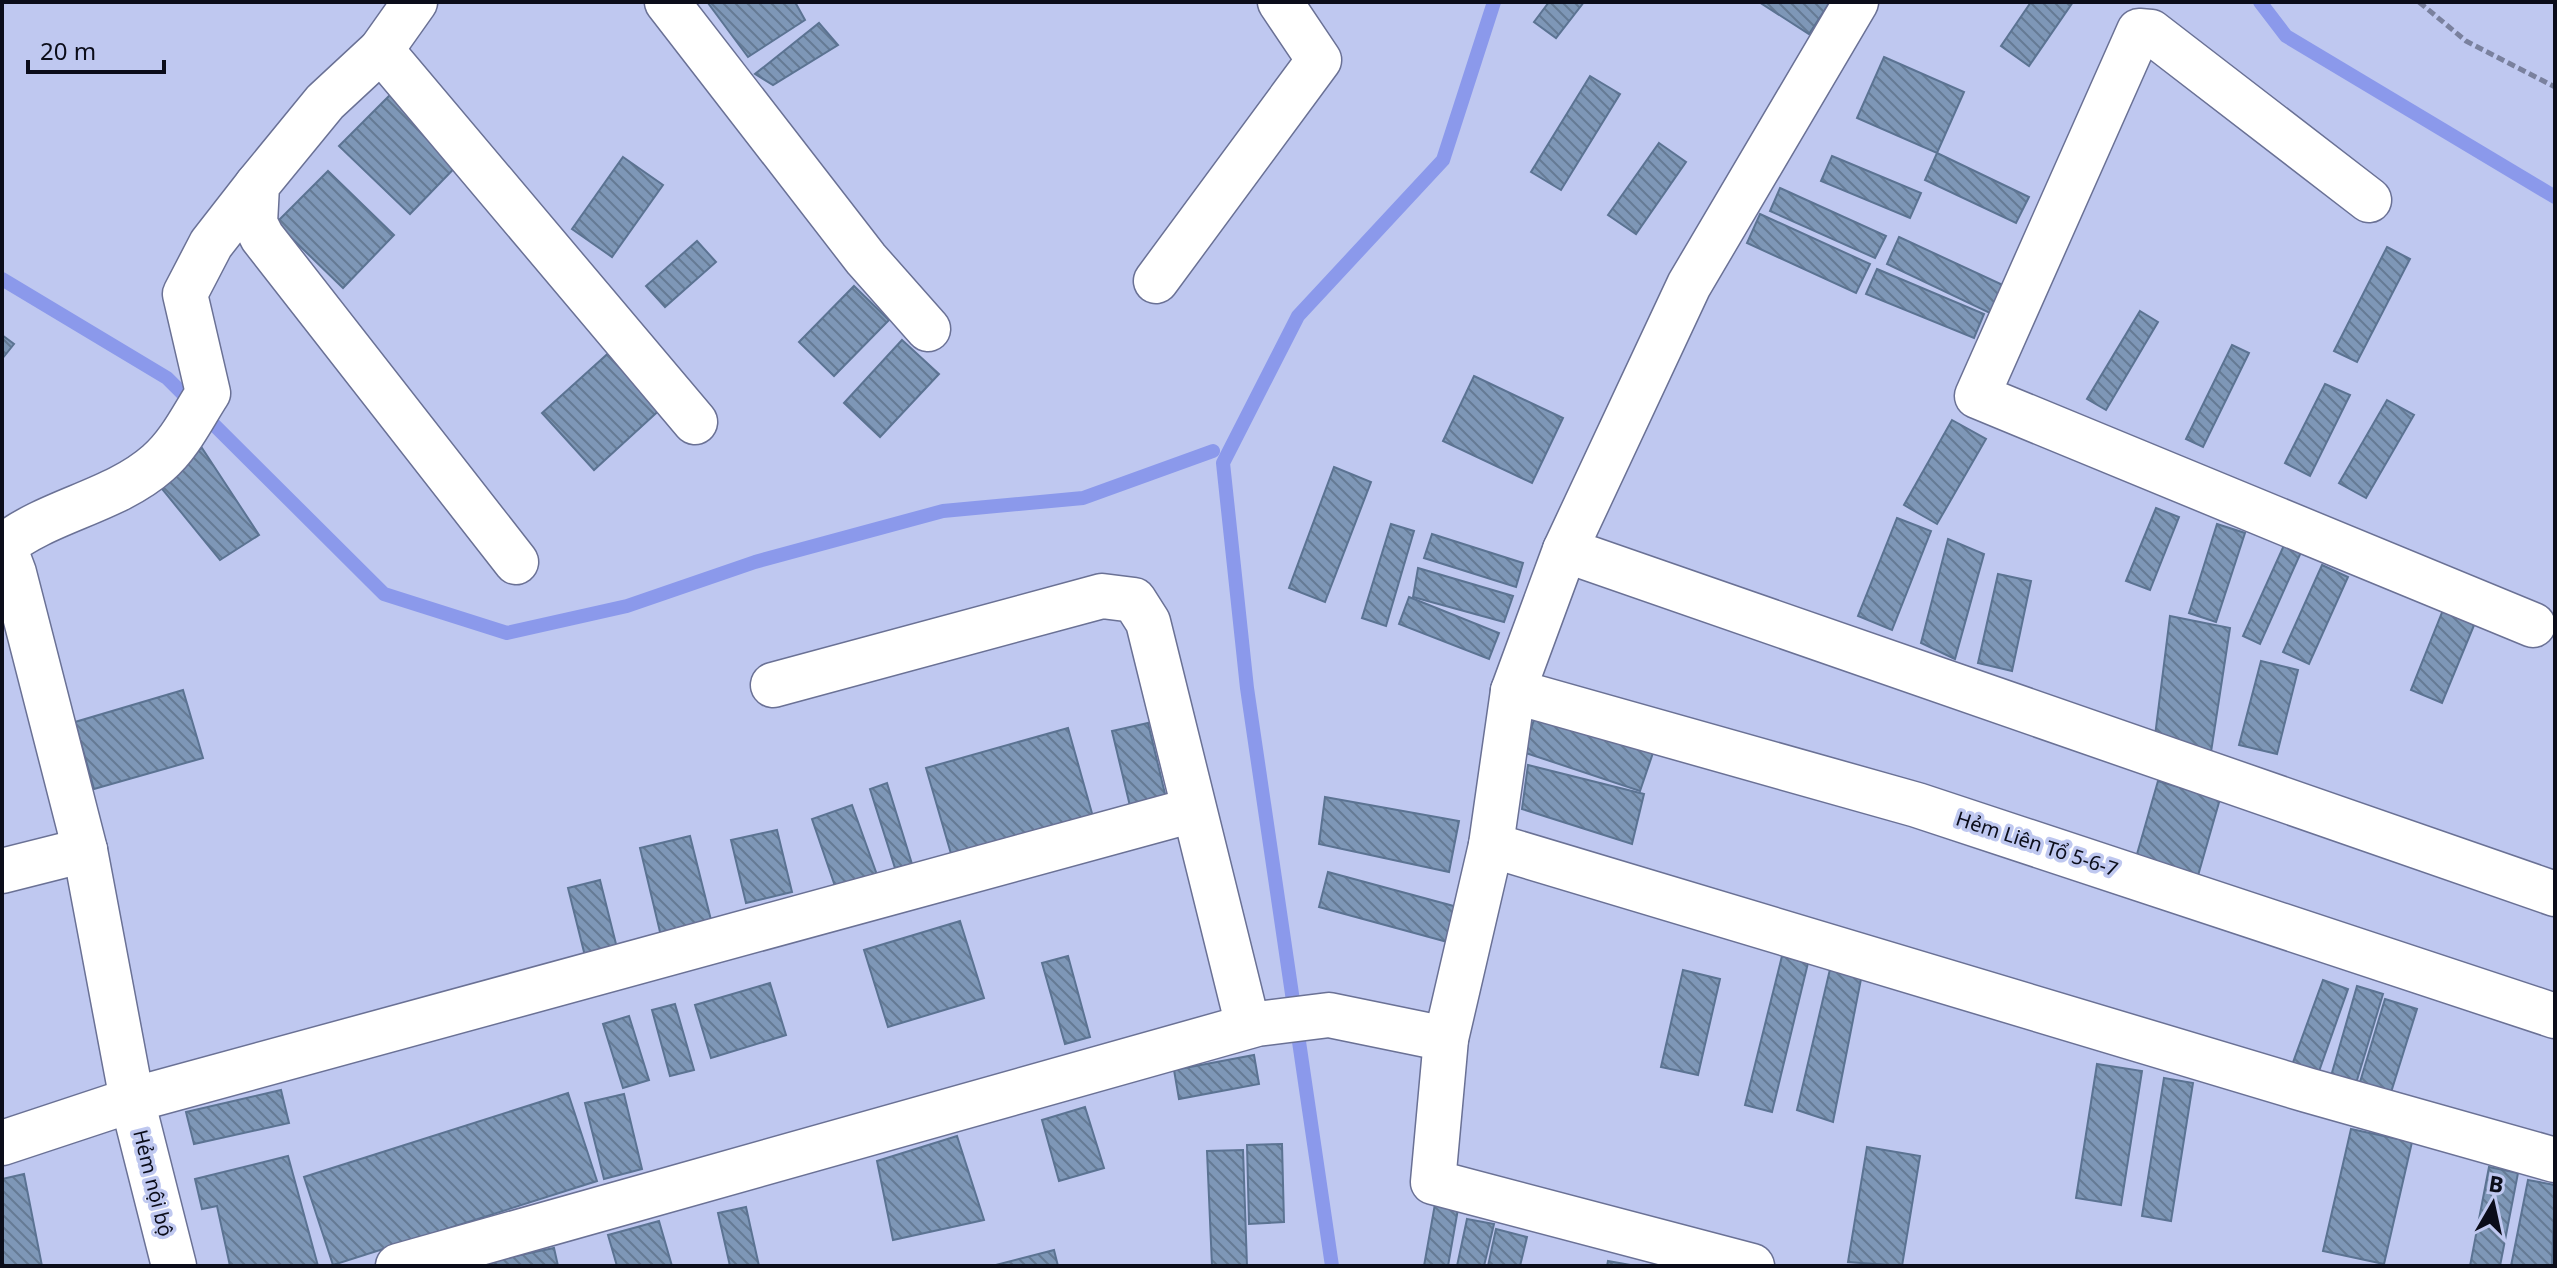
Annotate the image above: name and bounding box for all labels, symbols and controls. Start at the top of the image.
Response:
scale bar [28,24,164,74]
text: 20 m [40,34,96,67]
street label: Hẻm Liên Tổ 5-6-7 [1953,805,2122,882]
street label: Hẻm nội bộ [127,1127,180,1239]
north arrow [2453,1164,2533,1244]
text: B [2487,1167,2506,1199]

